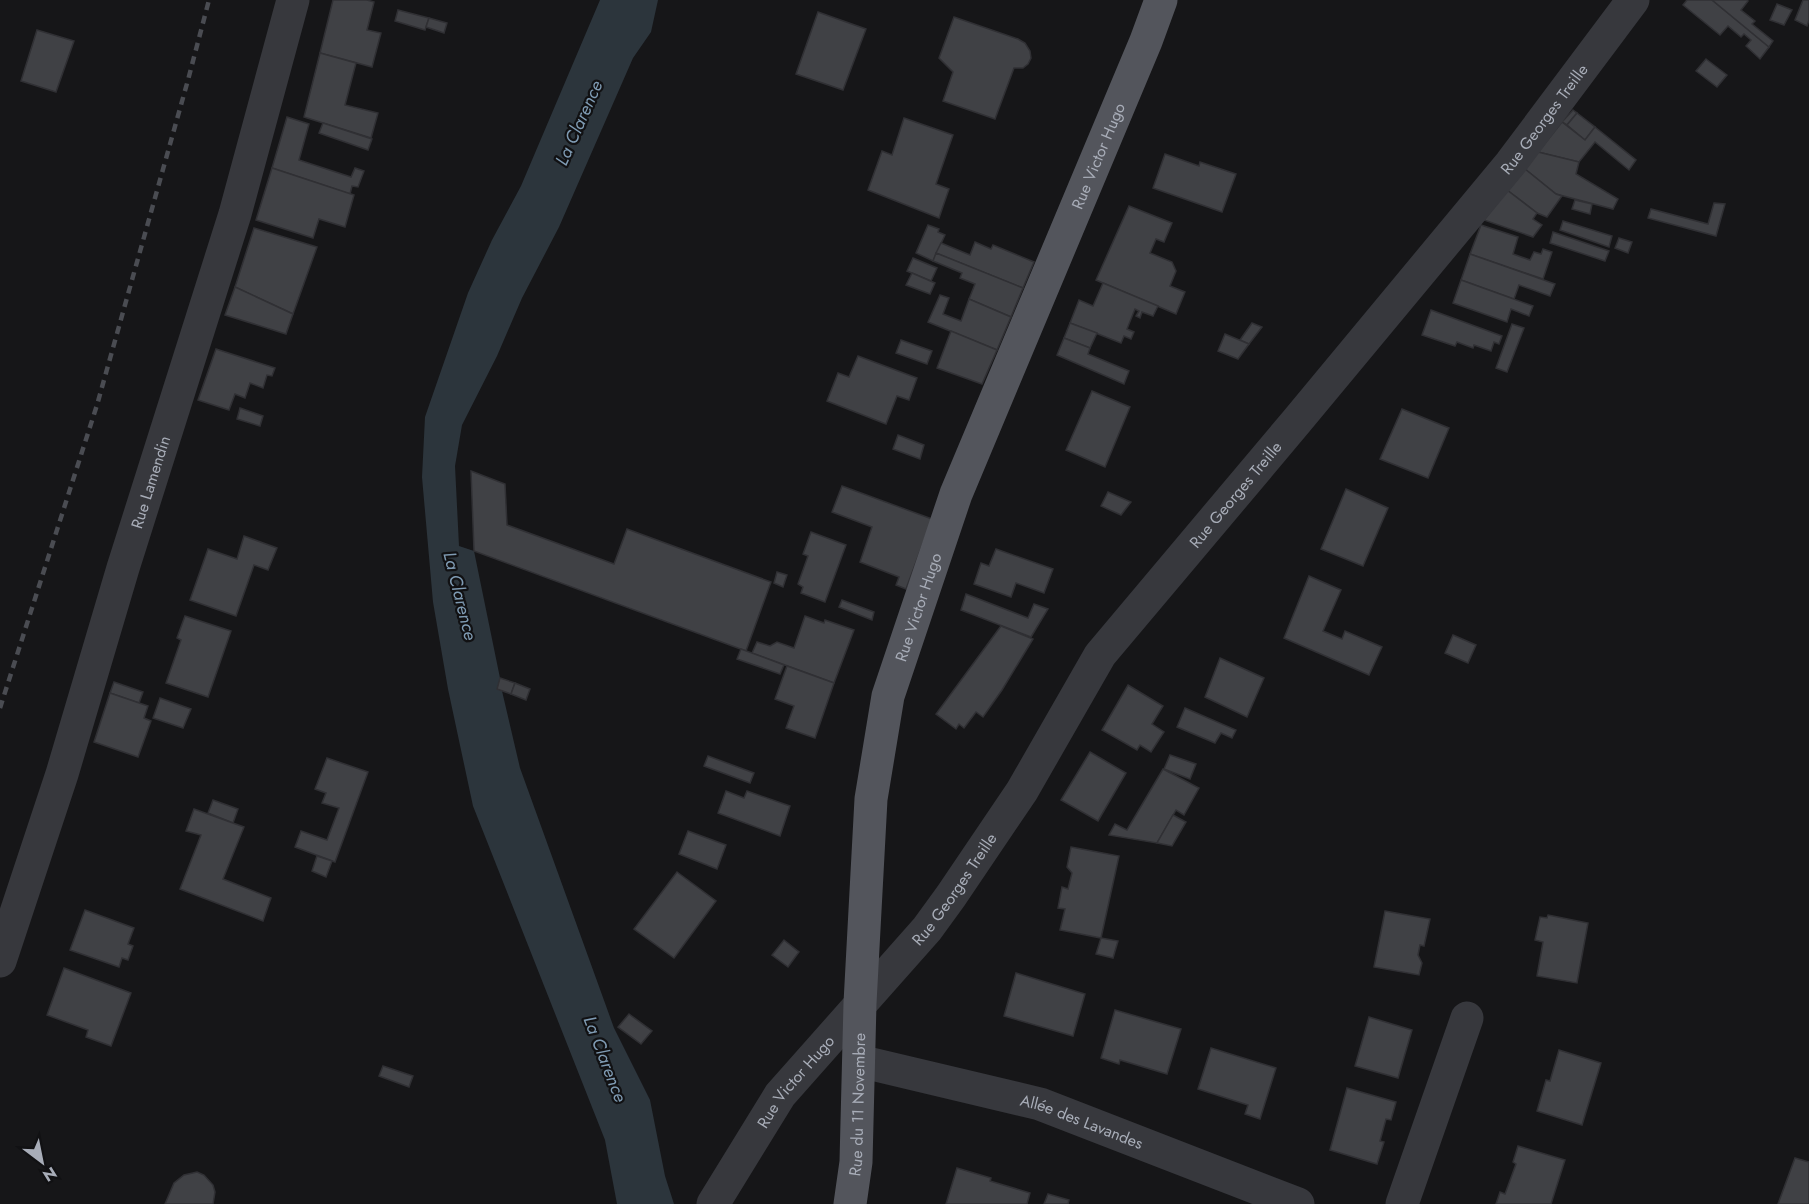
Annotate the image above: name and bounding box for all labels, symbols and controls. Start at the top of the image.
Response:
street label: Rue Georges Treille [1495,59,1593,180]
water label: La Clarence [549,76,609,170]
street label: Rue Victor Hugo [1066,99,1131,213]
street label: Rue Lamendin [125,433,176,532]
street label: Rue Georges Treille [1184,436,1287,553]
water label: La Clarence [436,549,484,643]
street label: Rue Victor Hugo [889,550,947,665]
street label: Rue Georges Treille [907,828,1002,951]
water label: La Clarence [577,1012,633,1106]
street label: Rue Victor Hugo [751,1030,840,1133]
street label: Rue du 11 Novembre [843,1033,871,1178]
street label: Allée des Lavandes [1018,1089,1146,1155]
north arrow [12,1132,72,1192]
text: N [38,1161,61,1187]

